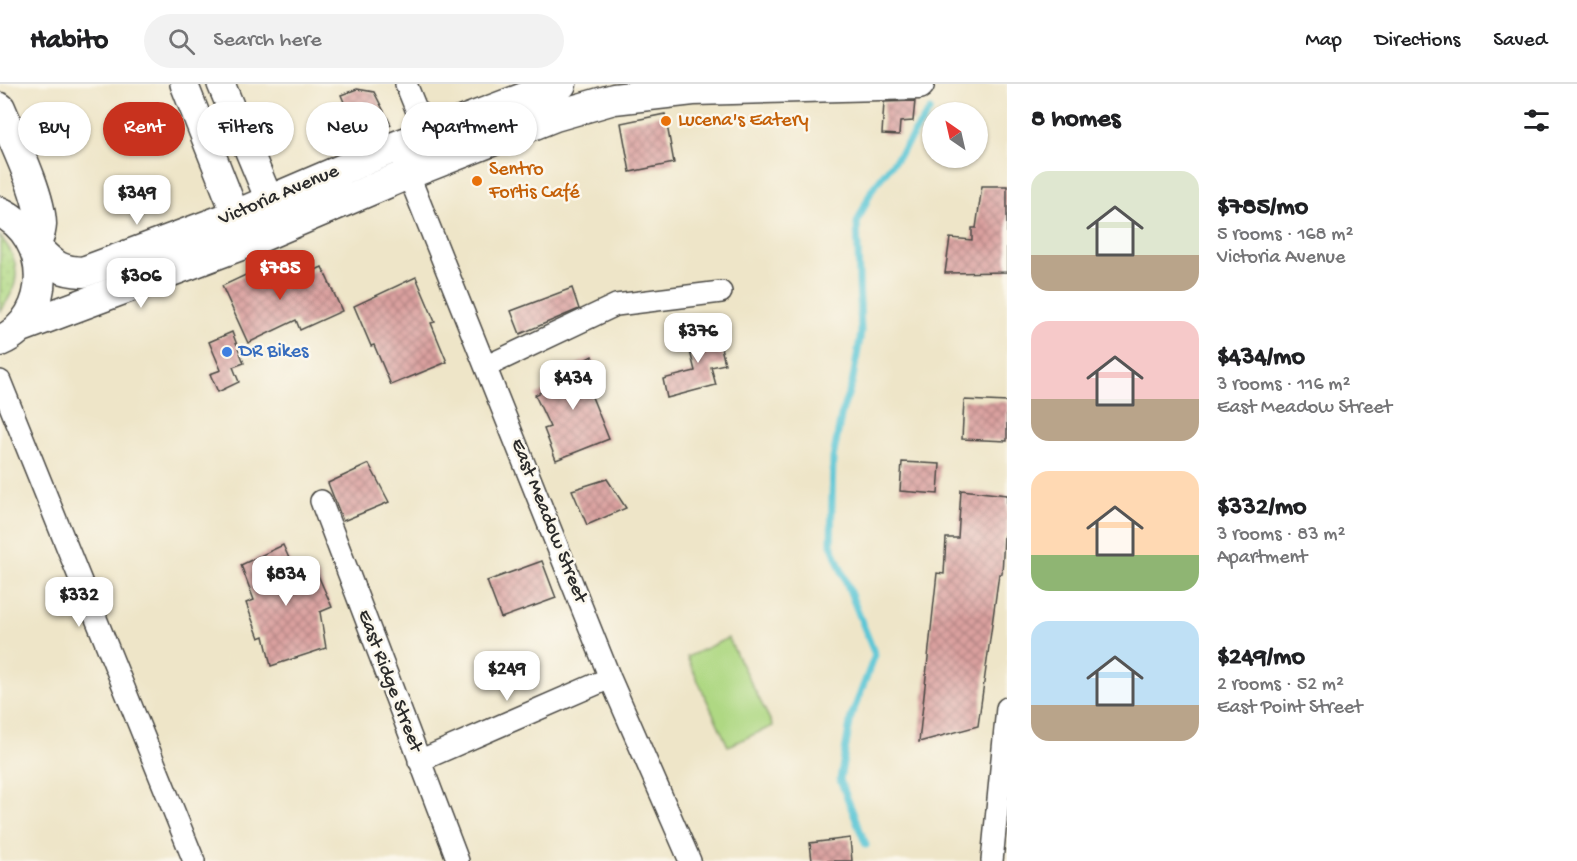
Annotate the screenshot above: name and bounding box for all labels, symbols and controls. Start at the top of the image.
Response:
search box [144,14,564,68]
text: Habito [30,25,108,58]
icon: search [165,25,198,58]
text: Search here [213,28,322,54]
text: Map [1305,29,1342,54]
text: Directions [1375,29,1460,54]
text: Saved [1493,29,1547,54]
chip: Buy [18,102,91,156]
chip: Rent [103,102,185,156]
chip: Filters [197,102,294,156]
chip: New [306,102,389,156]
chip: Apartment [401,102,537,156]
north arrow [922,102,988,168]
map controls [922,102,988,168]
icon: filters [1520,104,1553,137]
text: 8 homes [1031,105,1120,136]
place label: Lucena's Eatery [678,110,809,133]
marker: Lucena's Eatery [659,114,673,128]
place label: Sentro Fortis Café [488,159,580,205]
street label: Victoria Avenue [215,160,343,232]
marker: Sentro Fortis Café [470,174,484,188]
pin: $349 [101,175,173,226]
text: $349 [118,183,156,206]
text: $785/mo [1217,193,1308,224]
icon: home [1079,195,1151,267]
text: 5 rooms · 168 m² [1217,224,1353,247]
text: Victoria Avenue [1217,247,1345,270]
pin: $785 [244,250,316,301]
pin: $306 [105,258,177,309]
text: $785 [260,258,300,281]
text: $306 [121,266,161,289]
pin: $376 [662,313,734,364]
text: $376 [678,321,718,344]
place label: DR Bikes [237,341,309,364]
text: $434/mo [1217,343,1305,374]
marker: DR Bikes [220,345,234,359]
icon: home [1079,345,1151,417]
pin: $434 [537,360,609,411]
text: $434 [554,368,592,391]
text: 3 rooms · 116 m² [1217,374,1350,397]
text: East Meadow Street [1217,397,1392,420]
street label: East Meadow Street [505,436,592,608]
text: $332/mo [1217,493,1307,524]
icon: home [1079,495,1151,567]
text: 3 rooms · 83 m² [1217,524,1345,547]
text: Apartment [1217,547,1307,570]
pin: $834 [250,556,322,607]
text: $834 [266,564,306,587]
pin: $332 [43,577,115,628]
text: $332 [59,585,99,608]
street label: East Ridge Street [351,607,427,757]
text: $249/mo [1217,643,1305,674]
icon: home [1079,645,1151,717]
pin: $249 [471,651,543,702]
text: $249 [488,659,526,682]
text: 2 rooms · 52 m² [1217,674,1344,697]
text: East Point Street [1217,697,1362,720]

